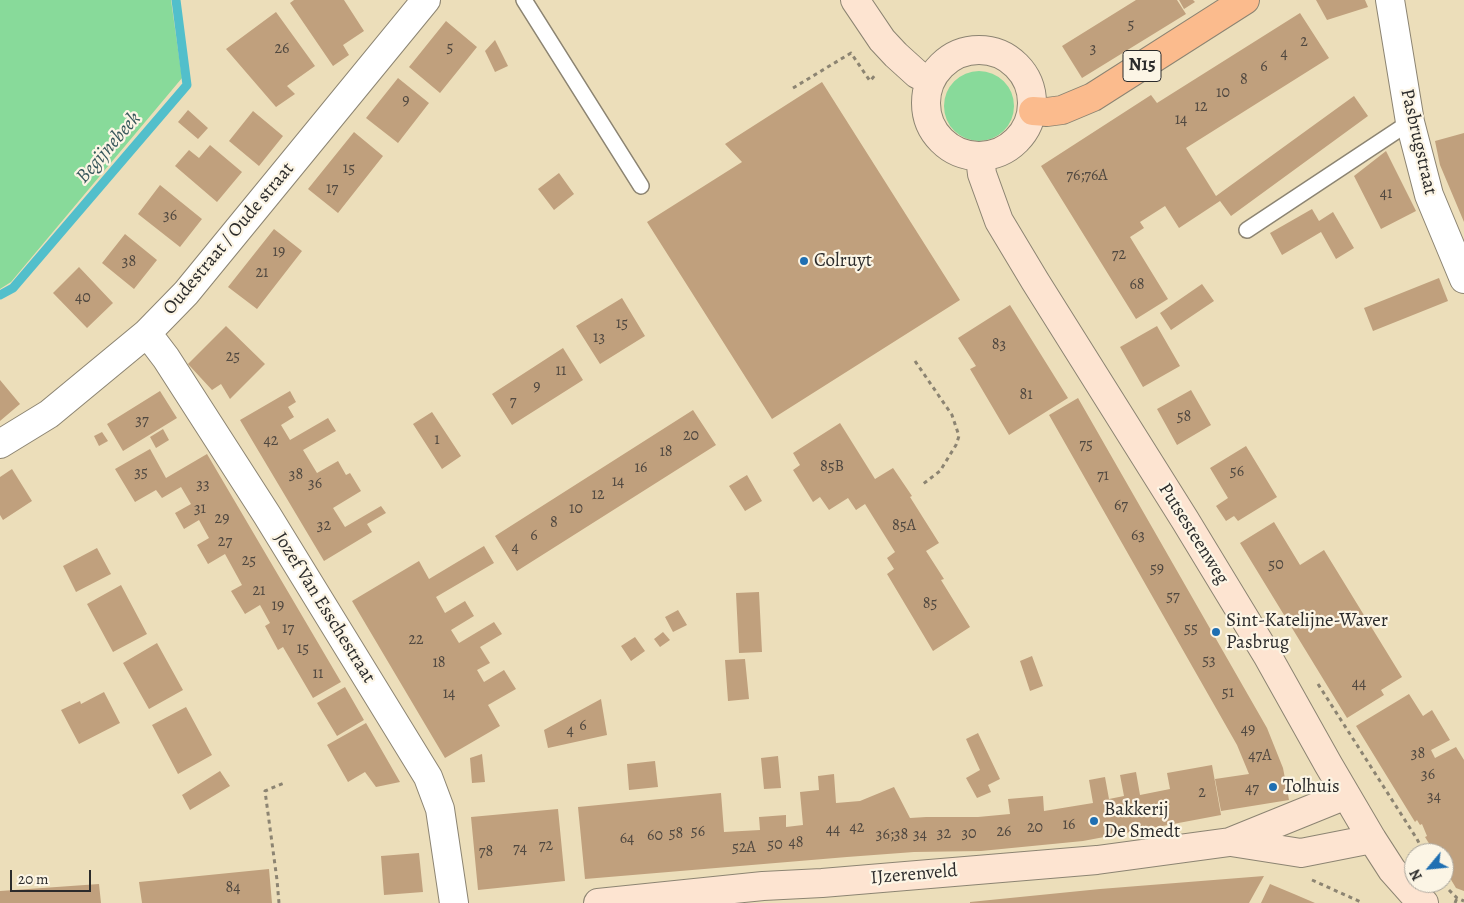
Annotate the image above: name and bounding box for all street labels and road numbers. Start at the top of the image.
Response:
road number: N15 [1123,50,1161,82]
street label: Pasbrugstraat [1395,87,1441,197]
street label: Oudestraat / Oude straat [159,158,299,320]
street label: Putsesteenweg [1153,479,1233,589]
street label: Jozef Van Esschestraat [268,528,380,688]
street label: IJzerenveld [870,860,958,890]

